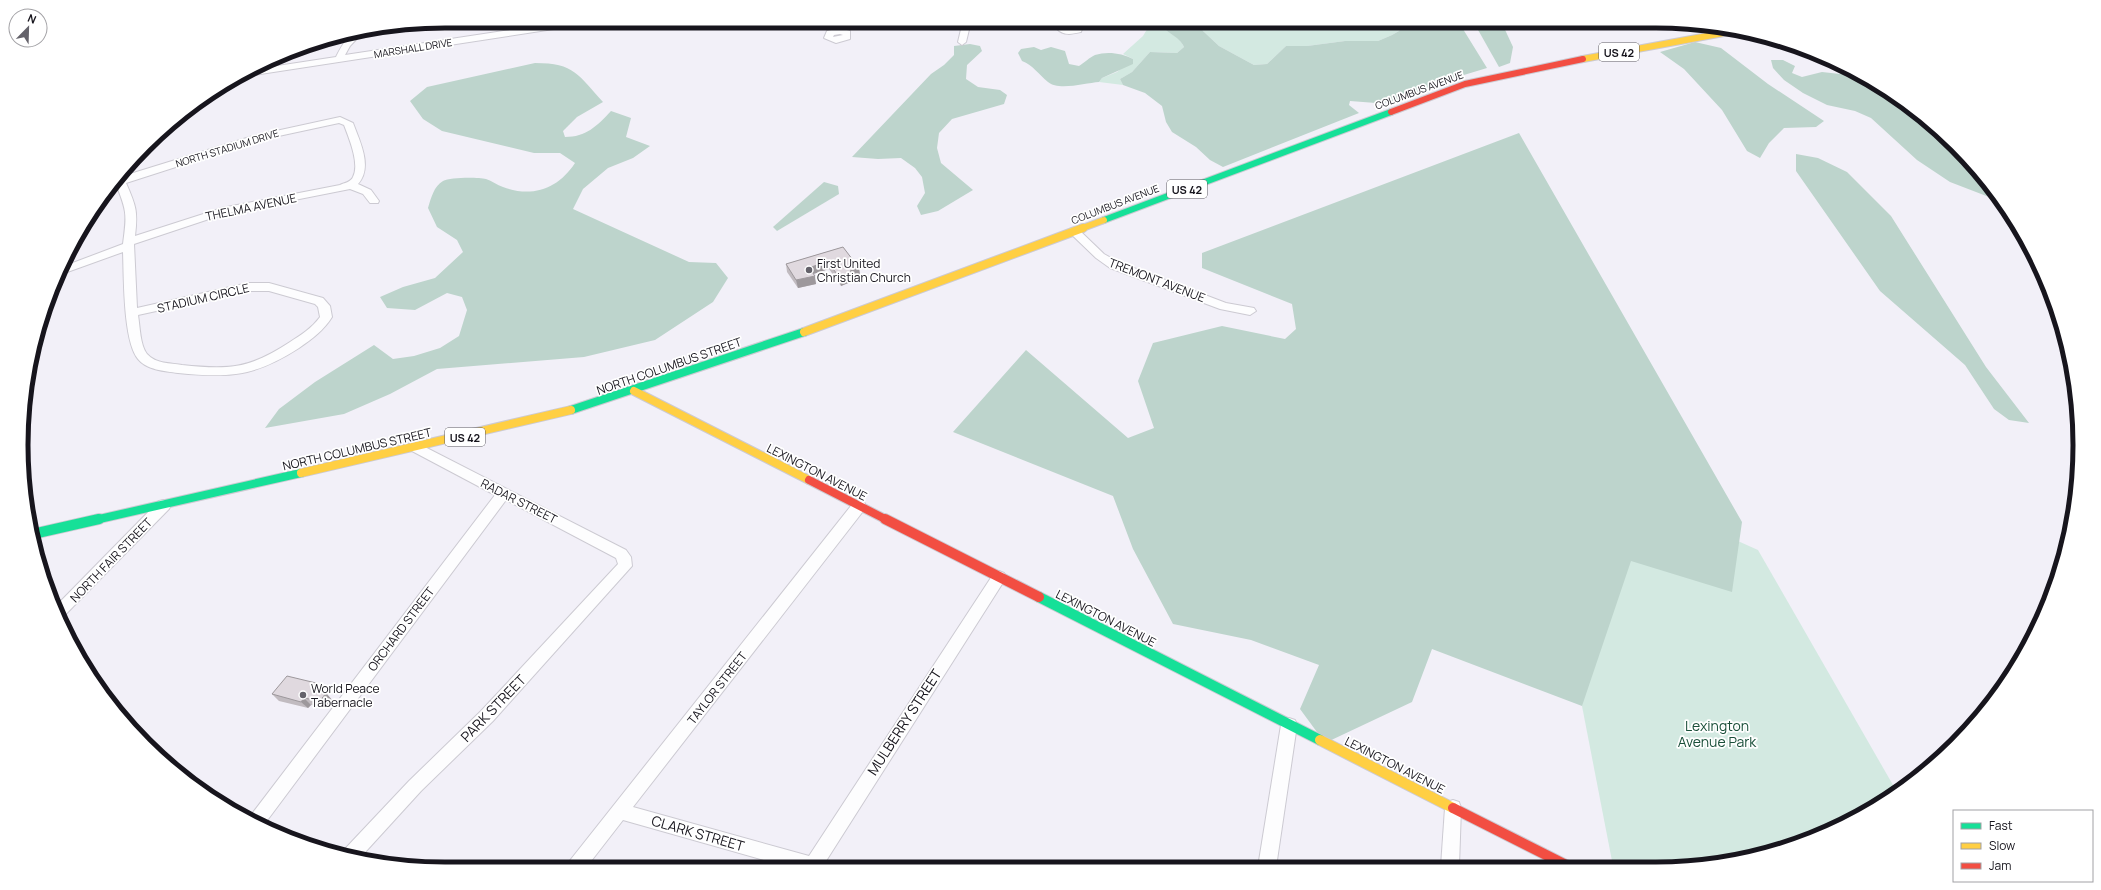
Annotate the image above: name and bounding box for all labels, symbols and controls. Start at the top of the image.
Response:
north arrow [8,8,48,48]
text: N [26,10,39,27]
street label: MARSHALL DRIVE [373,35,453,61]
road number: US 42 [1599,43,1639,61]
street label: COLUMBUS AVENUE [1373,67,1465,112]
street label: NORTH STADIUM DRIVE [174,126,281,170]
road number: US 42 [1167,180,1207,198]
street label: COLUMBUS AVENUE [1069,181,1161,227]
street label: THELMA AVENUE [204,189,298,225]
street label: TREMONT AVENUE [1106,254,1208,306]
place label: First United Christian Church [817,255,911,286]
marker: First United Christian Church [804,265,814,275]
street label: STADIUM CIRCLE [155,279,251,317]
street label: NORTH COLUMBUS STREET [594,333,745,399]
street label: NORTH COLUMBUS STREET [281,423,434,474]
road number: US 42 [445,428,485,446]
street label: LEXINGTON AVENUE [764,439,870,505]
street label: RADAR STREET [478,474,561,528]
street label: NORTH FAIR STREET [66,513,156,606]
street label: ORCHARD STREET [364,583,439,675]
street label: LEXINGTON AVENUE [1053,585,1159,651]
street label: TAYLOR STREET [683,647,751,728]
street label: MULBERRY STREET [863,665,946,779]
street label: PARK STREET [456,670,530,746]
place label: World Peace Tabernacle [311,680,380,711]
marker: World Peace Tabernacle [298,690,308,700]
park label: Lexington Avenue Park [1678,716,1757,751]
street label: LEXINGTON AVENUE [1342,732,1448,798]
legend [1953,810,2093,882]
street label: CLARK STREET [649,811,747,856]
text: Fast [1989,817,2013,834]
text: Slow [1989,837,2015,854]
text: Jam [1989,857,2011,874]

